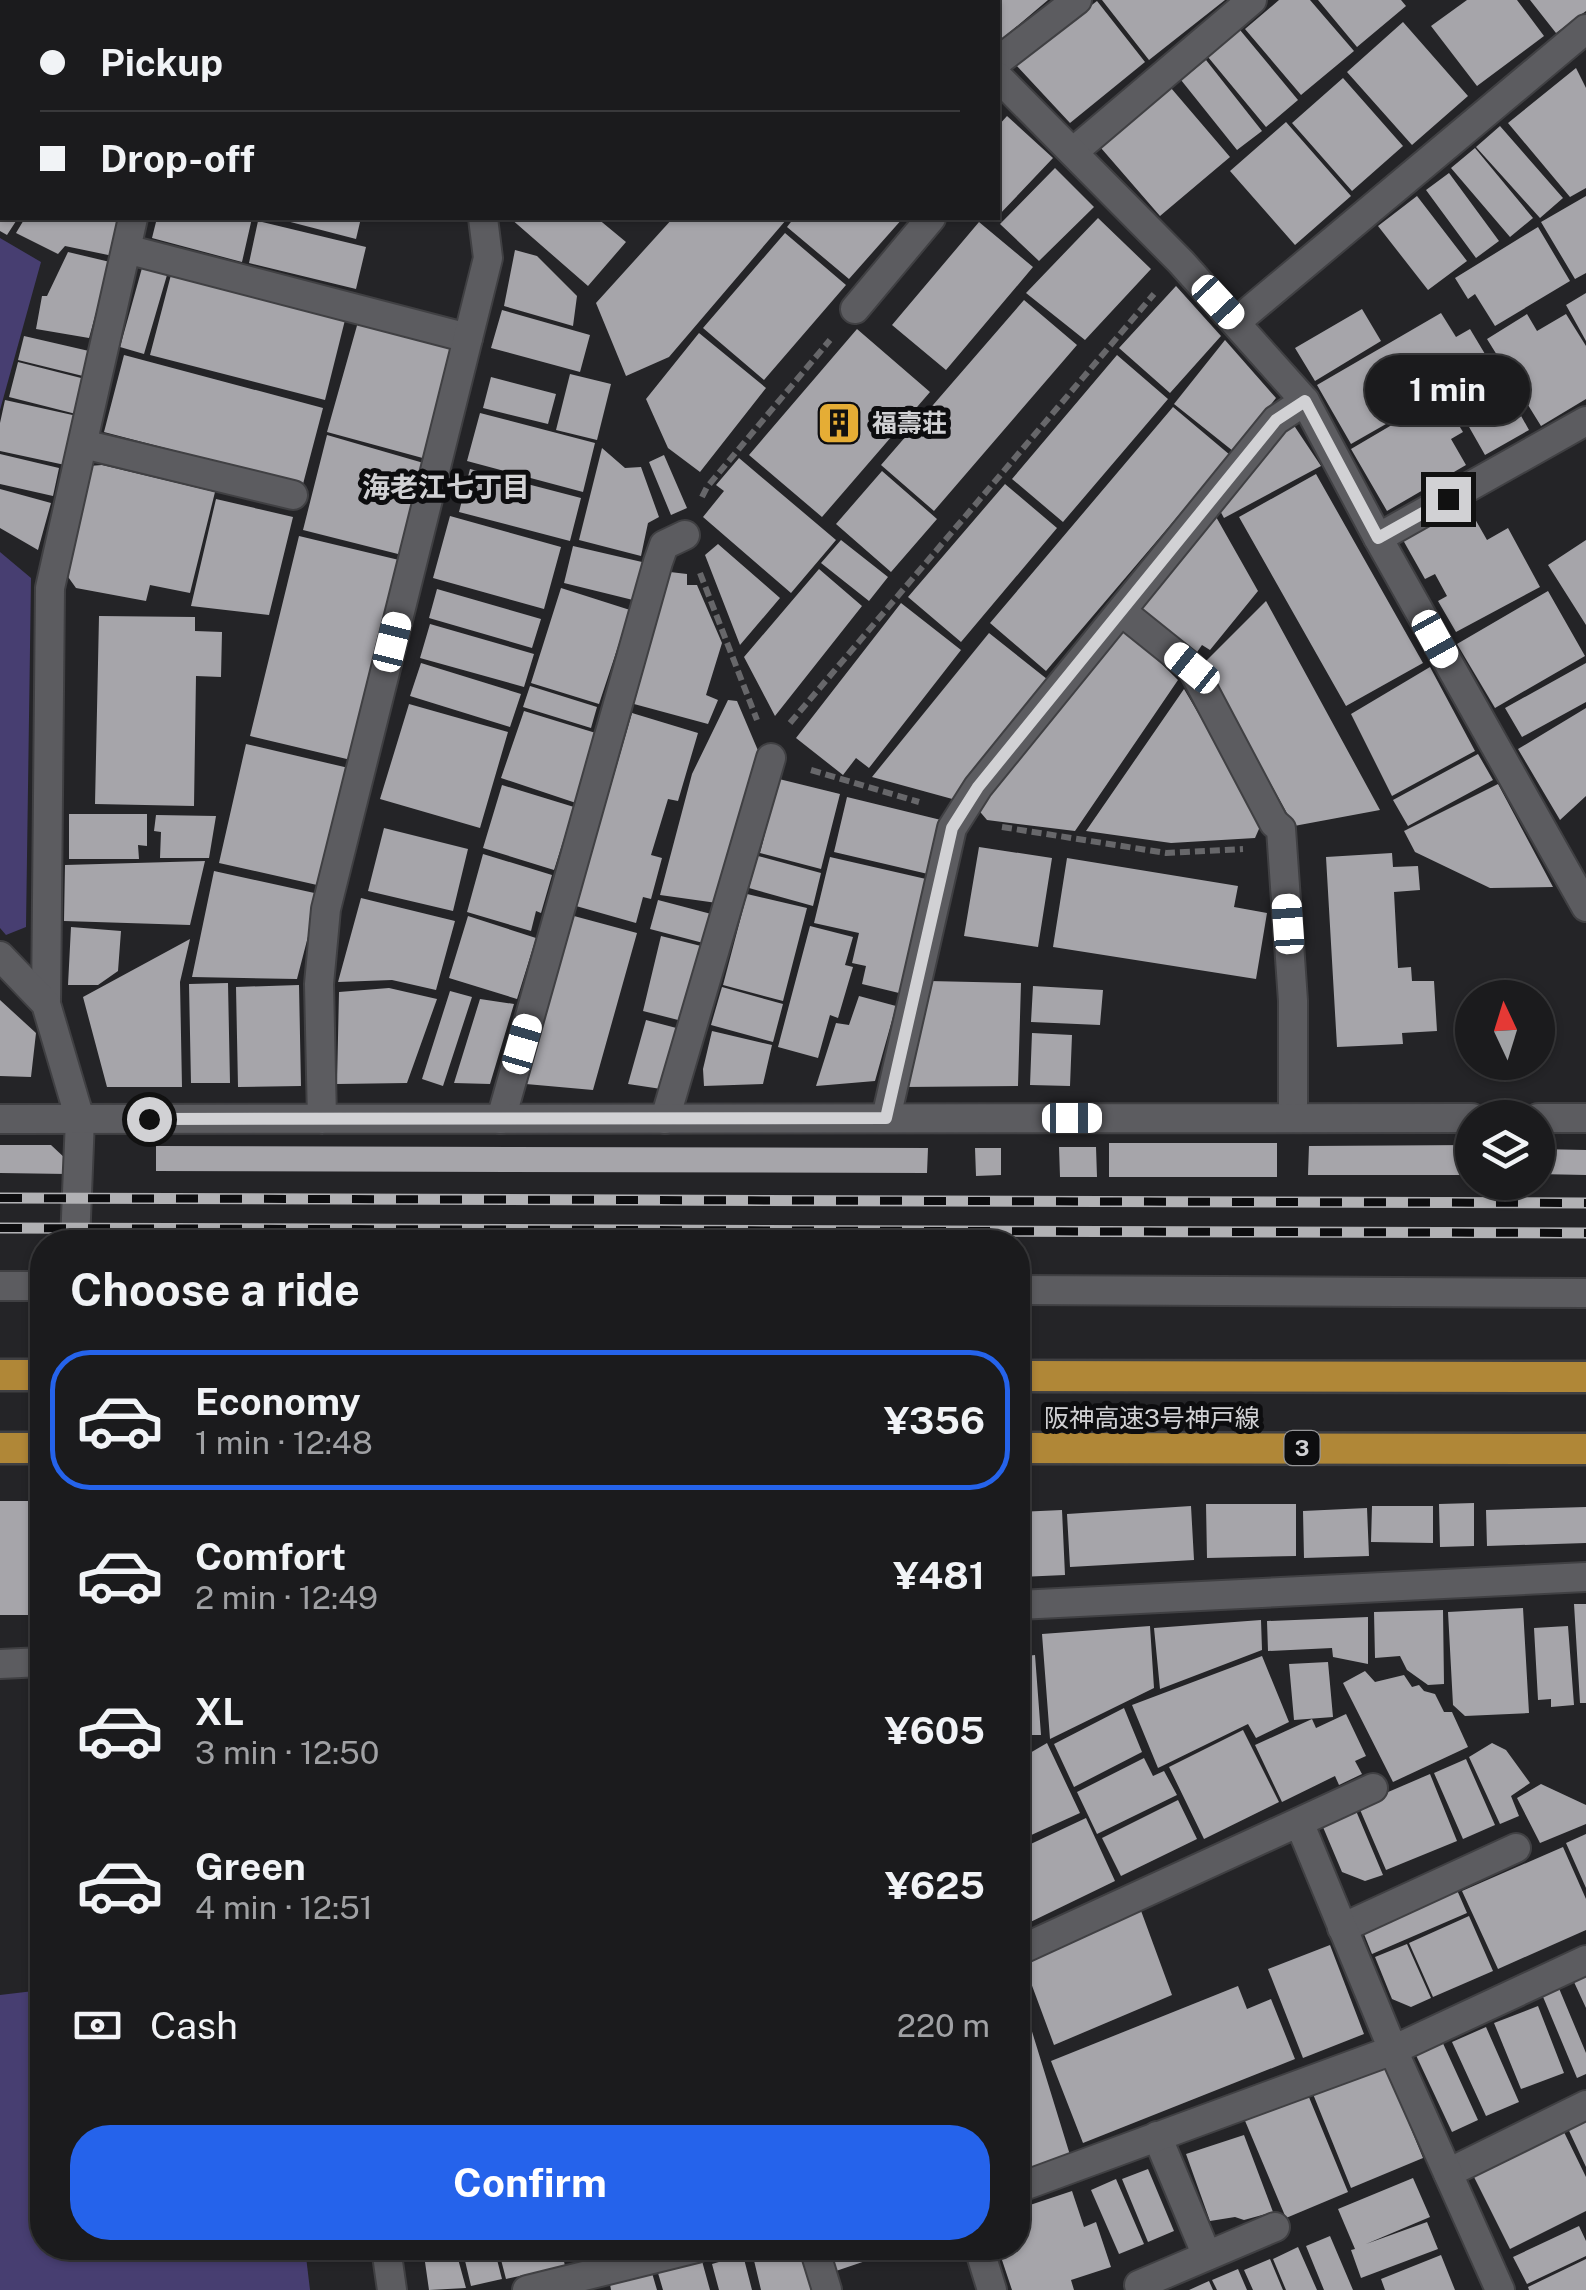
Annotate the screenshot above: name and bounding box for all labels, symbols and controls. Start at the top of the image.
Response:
text: Pickup [100,40,223,85]
text: Drop-off [100,136,255,181]
car [1187,270,1249,334]
callout: 1 min [1366,354,1530,424]
text: 1 min [1409,371,1486,408]
building icon: 福壽荘 [816,400,862,446]
place label: 福壽荘 [872,408,947,438]
district label: 海老江七丁目 [362,470,530,503]
route end [1426,477,1471,522]
car [1407,605,1463,673]
car [370,609,414,675]
car [1159,637,1225,699]
car [1271,893,1305,955]
north arrow [1455,980,1555,1080]
map controls [1455,980,1555,1200]
car [499,1011,545,1077]
route start [127,1097,172,1142]
button: layers [1455,1100,1555,1200]
car [1042,1103,1102,1133]
text: Choose a ride [70,1263,360,1316]
icon: car [75,1375,165,1465]
text: Economy [195,1379,361,1424]
text: ¥356 [884,1398,985,1443]
street label: 阪神高速3号神戸線 [1044,1403,1260,1433]
text: 1 min · 12:48 [195,1424,373,1461]
road number: 3 [1284,1431,1320,1465]
icon: car [75,1530,165,1620]
text: Comfort [195,1534,346,1579]
text: ¥481 [893,1553,985,1598]
text: 2 min · 12:49 [195,1579,378,1616]
icon: car [75,1685,165,1775]
text: XL [195,1689,244,1734]
text: ¥605 [885,1708,985,1753]
text: 3 min · 12:50 [195,1734,379,1771]
icon: car [75,1840,165,1930]
text: Green [195,1844,306,1889]
text: ¥625 [885,1863,985,1908]
text: 4 min · 12:51 [195,1889,373,1926]
icon: cash [70,1998,125,2053]
text: Cash [150,2003,238,2048]
text: 220 m [897,2007,990,2044]
button: Confirm [70,2125,990,2240]

